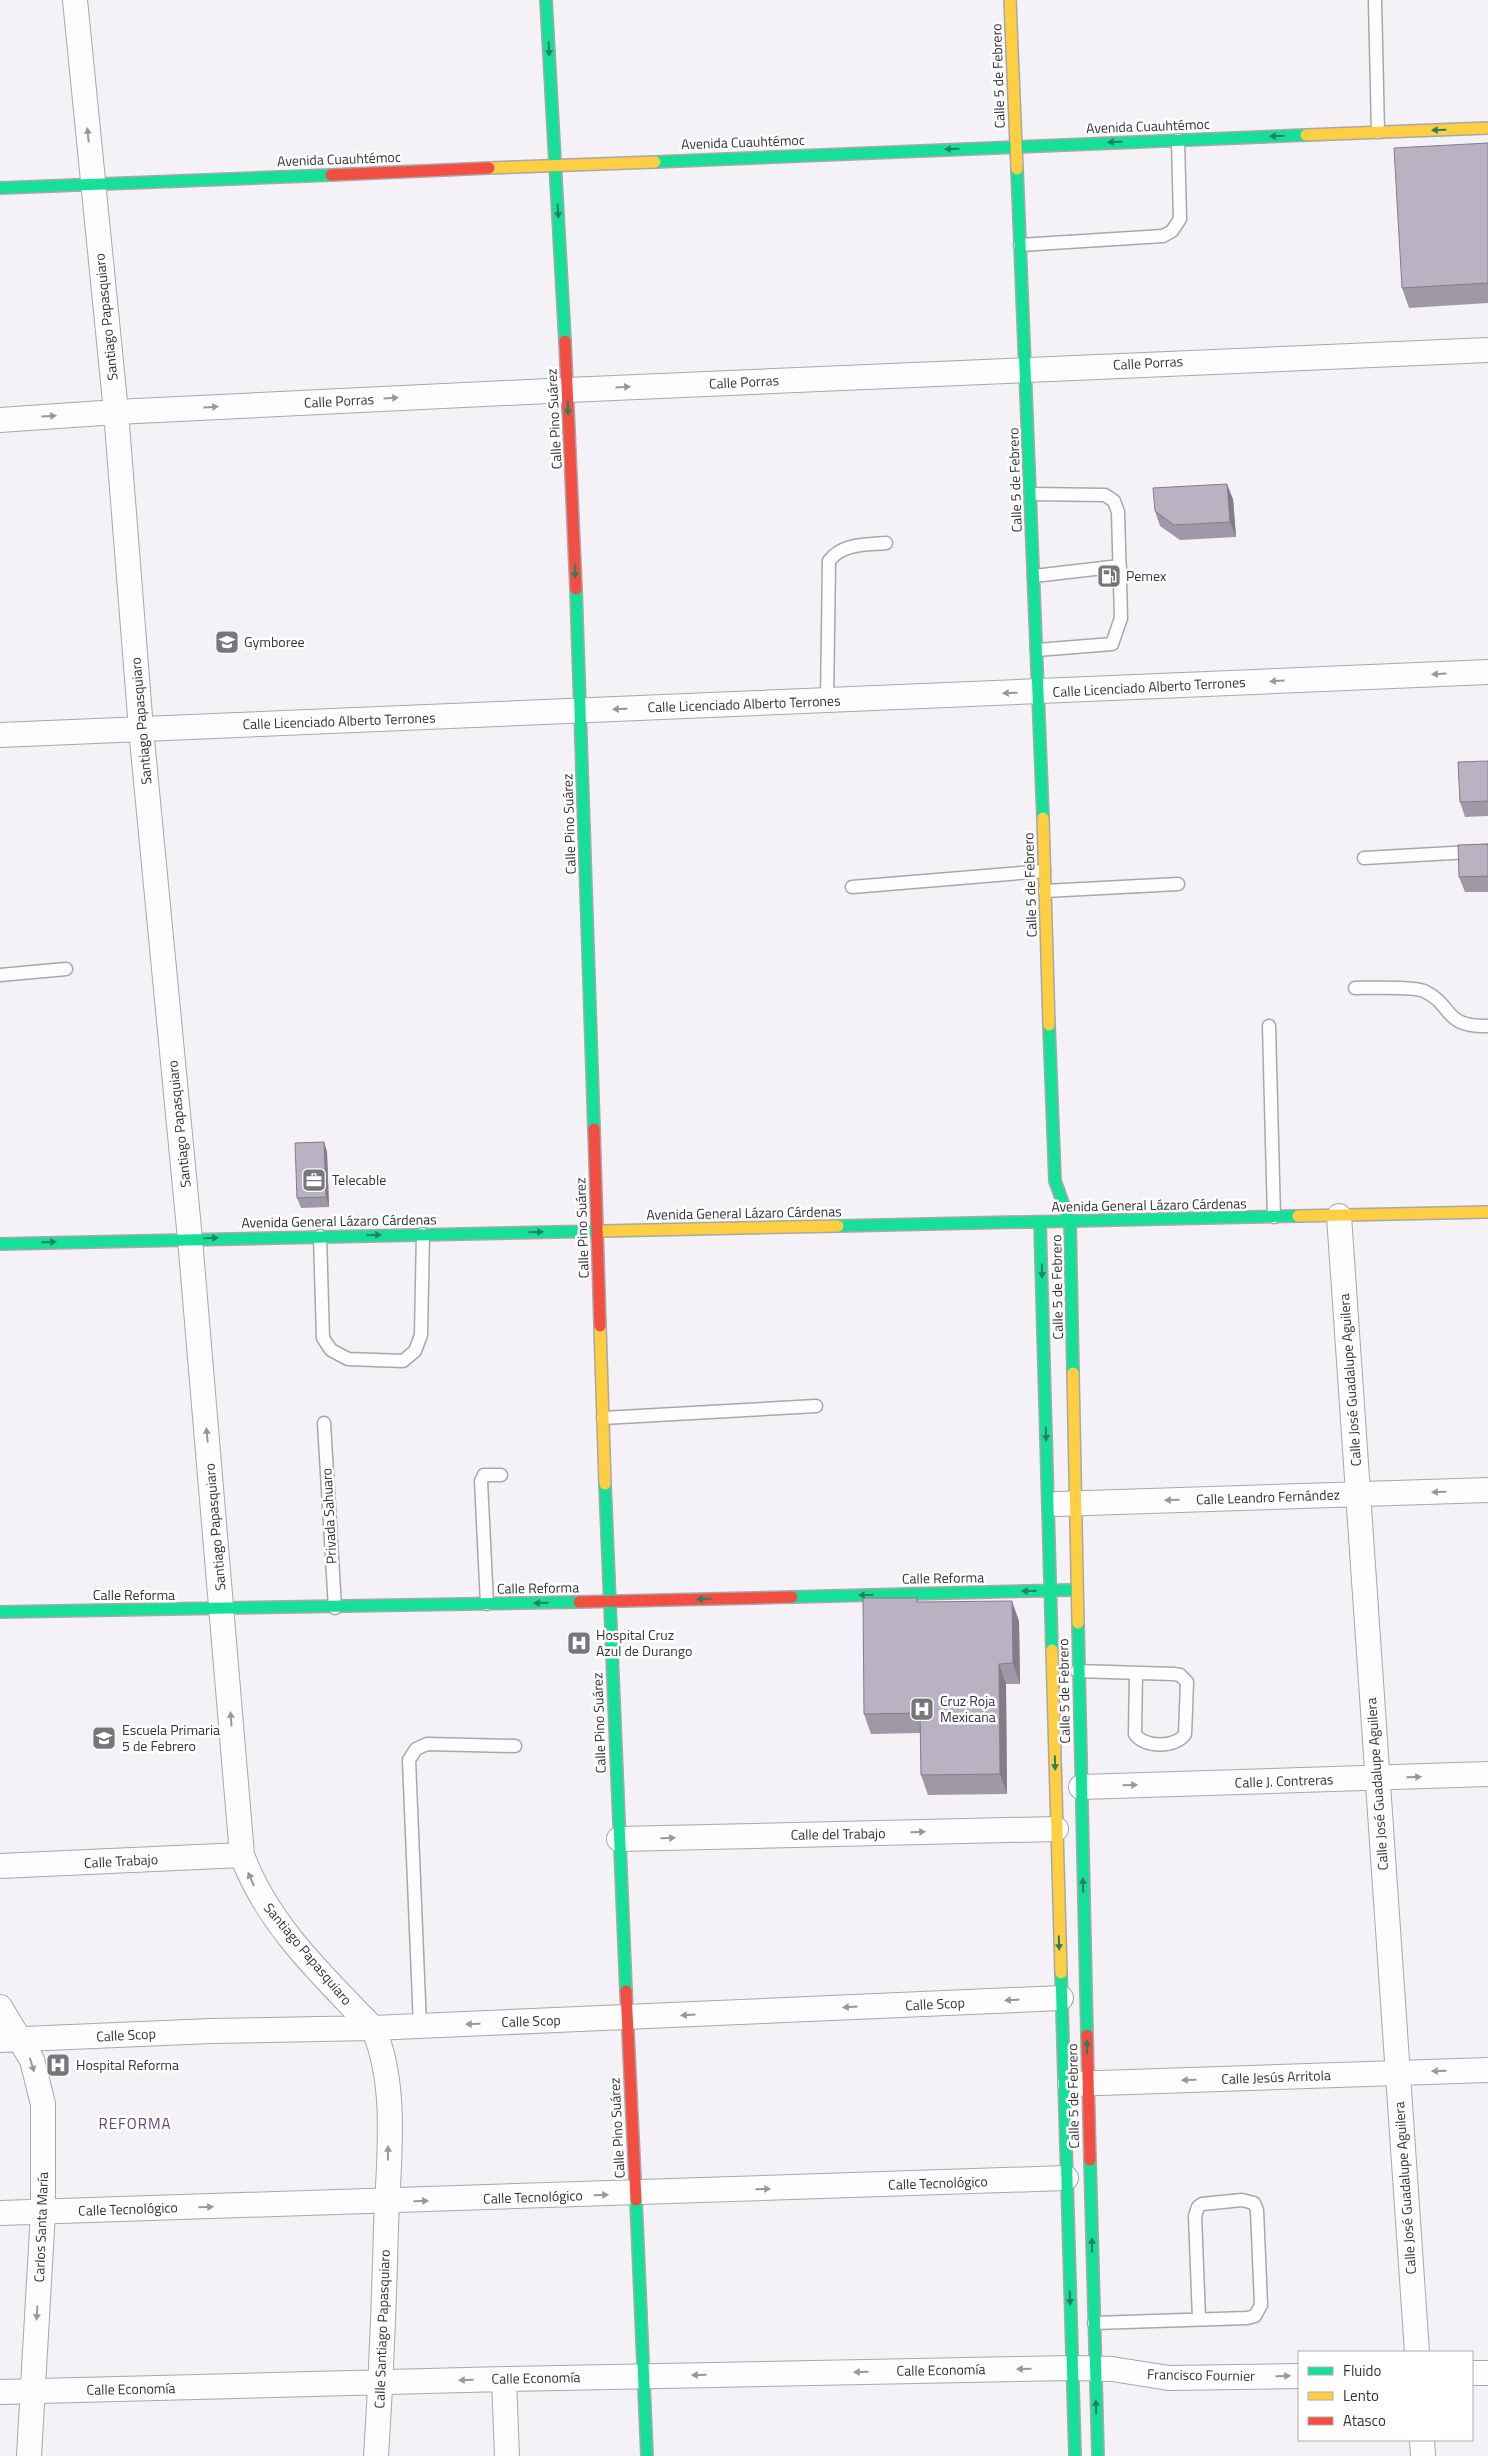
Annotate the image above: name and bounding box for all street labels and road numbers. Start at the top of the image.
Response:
street label: Calle 5 de Febrero [985,23,1010,129]
street label: Avenida Cuauhtémoc [1086,113,1210,138]
street label: Avenida Cuauhtémoc [681,129,805,154]
street label: Avenida Cuauhtémoc [277,146,401,171]
street label: Santiago Papasquiaro [88,252,123,382]
street label: Calle Porras [1112,350,1184,375]
street label: Calle Pino Suárez [540,368,567,470]
street label: Calle Porras [708,369,780,394]
street label: Calle Porras [303,388,375,413]
street label: Calle 5 de Febrero [1002,427,1027,533]
street label: Santiago Papasquiaro [124,656,157,786]
street label: Calle Licenciado Alberto Terrones [1052,671,1246,702]
street label: Calle Licenciado Alberto Terrones [647,690,841,717]
street label: Calle Licenciado Alberto Terrones [242,707,436,734]
street label: Calle Pino Suárez [556,773,581,875]
street label: Calle 5 de Febrero [1017,832,1042,938]
street label: Santiago Papasquiaro [161,1059,196,1189]
street label: Calle Pino Suárez [569,1177,594,1279]
street label: Avenida General Lázaro Cárdenas [1051,1192,1247,1217]
street label: Avenida General Lázaro Cárdenas [646,1200,842,1225]
street label: Avenida General Lázaro Cárdenas [241,1208,437,1233]
street label: Calle 5 de Febrero [1045,1234,1068,1340]
street label: Calle José Guadalupe Aguilera [1333,1293,1366,1467]
street label: Santiago Papasquiaro [198,1462,231,1592]
street label: Privada Sahuaro [316,1468,341,1565]
street label: Calle Leandro Fernández [1196,1483,1340,1510]
street label: Calle Reforma [902,1566,984,1589]
street label: Calle Reforma [497,1576,579,1599]
street label: Calle Reforma [93,1584,175,1605]
street label: Calle 5 de Febrero [1052,1638,1075,1744]
street label: Calle Pino Suárez [586,1672,611,1774]
street label: Calle José Guadalupe Aguilera [1360,1697,1393,1871]
street label: Calle J. Contreras [1234,1768,1334,1793]
street label: Calle del Trabajo [790,1822,886,1845]
street label: Calle Trabajo [83,1848,159,1873]
street label: Santiago Papasquiaro [259,1898,358,2009]
street label: Calle Scop [905,1991,965,2016]
street label: Calle Scop [501,2009,561,2032]
street label: Calle Scop [96,2022,156,2047]
street label: Calle 5 de Febrero [1061,2043,1084,2149]
street label: Calle Jesús Arritola [1221,2064,1331,2089]
street label: Calle Pino Suárez [603,2077,630,2179]
street label: Calle José Guadalupe Aguilera [1388,2101,1421,2275]
street label: Calle Tecnológico [888,2170,988,2195]
street label: Carlos Santa María [28,2171,53,2283]
street label: Calle Tecnológico [483,2184,583,2209]
street label: Calle Tecnológico [78,2196,178,2221]
street label: Calle Santiago Papasquiaro [368,2249,395,2409]
street label: Calle Economía [896,2358,986,2381]
street label: Francisco Fournier [1147,2363,1255,2386]
street label: Calle Economía [491,2366,581,2389]
street label: Calle Economía [86,2377,176,2400]

